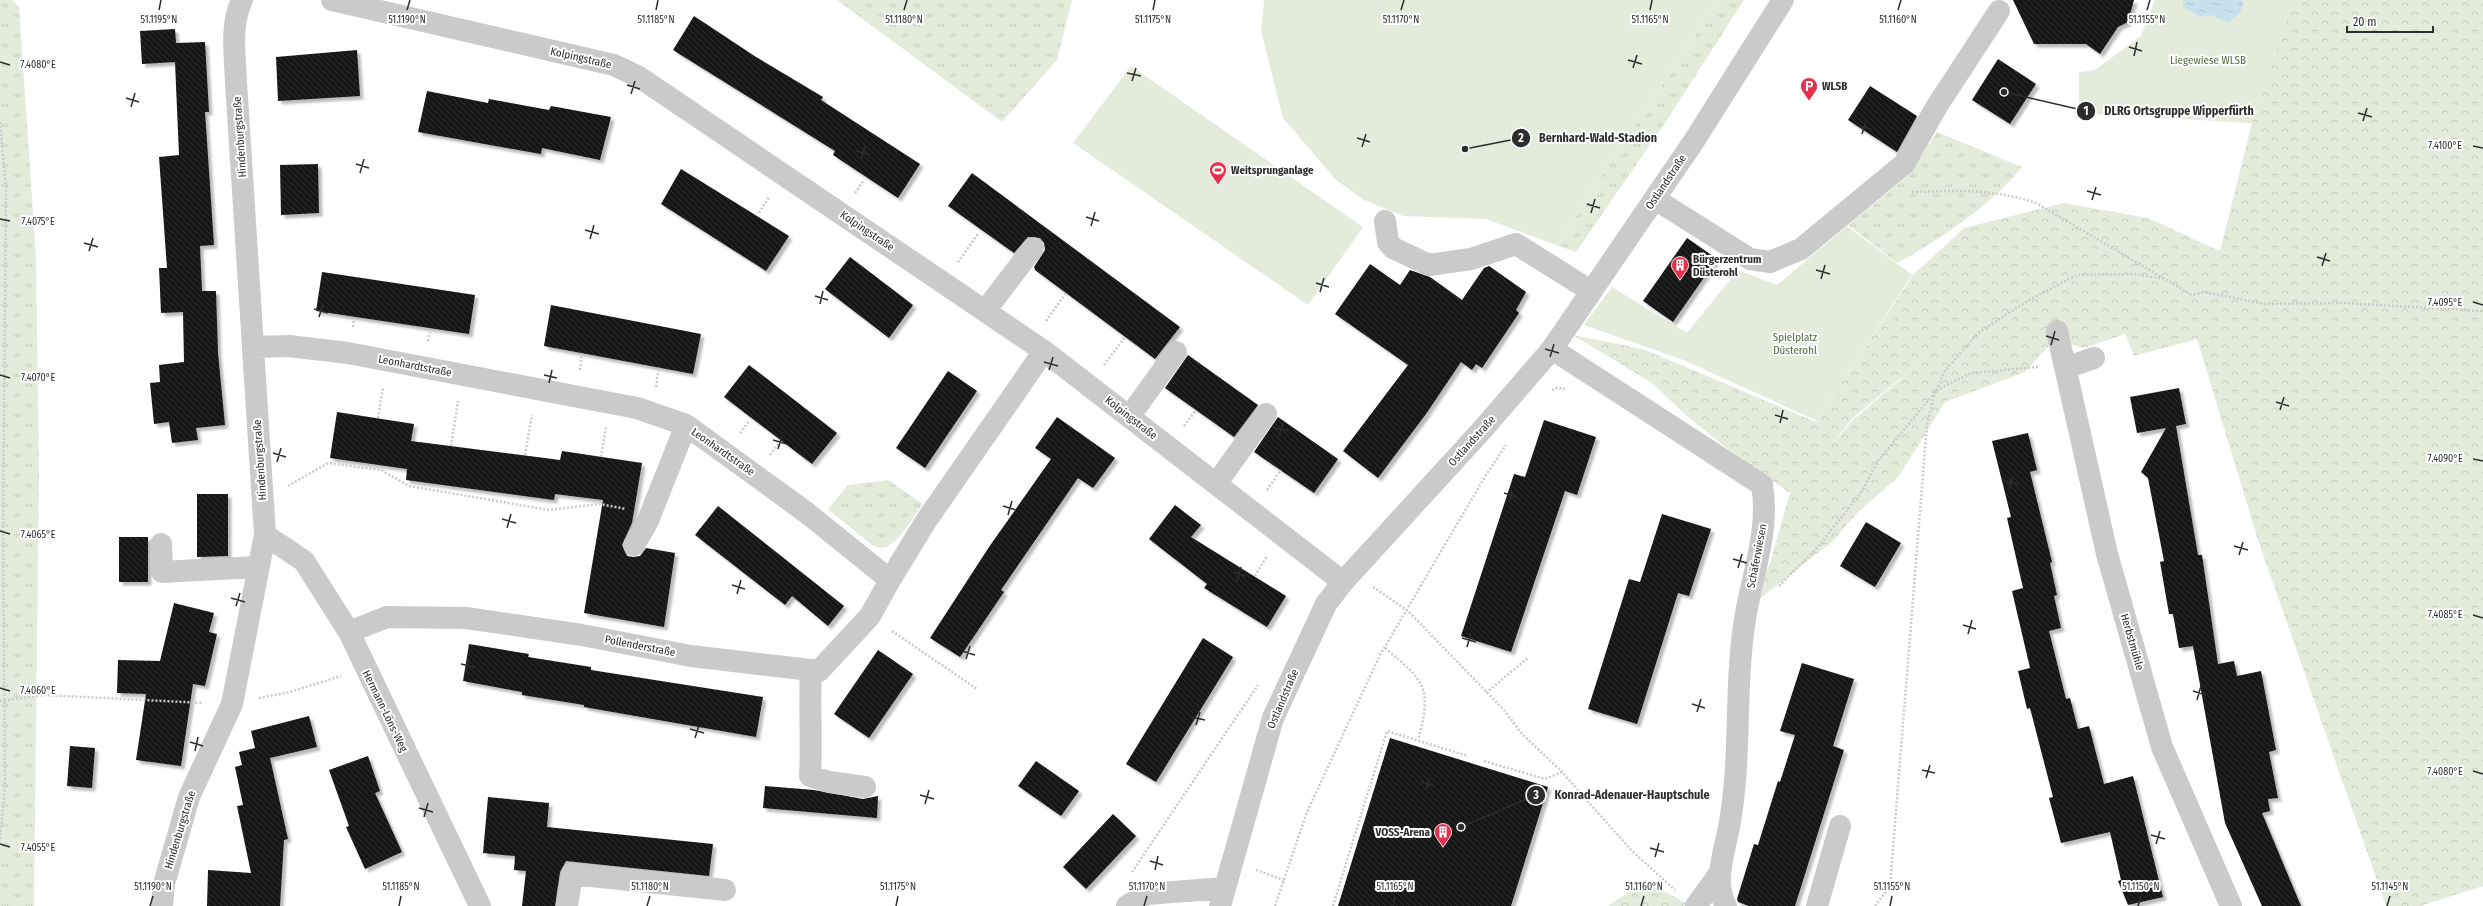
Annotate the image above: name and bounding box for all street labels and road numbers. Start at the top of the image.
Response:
street label: Kolpingstraße [549,45,613,71]
street label: Hindenburgstraße [231,96,249,178]
street label: Ostlandstraße [1643,152,1689,212]
street label: Kolpingstraße [838,208,896,254]
street label: Leonhardtstraße [377,353,453,379]
street label: Kolpingstraße [1102,394,1160,442]
street label: Ostlandstraße [1446,413,1498,469]
street label: Hindenburgstraße [251,419,269,501]
street label: Leonhardtstraße [689,425,757,479]
street label: Schäferwiesen [1744,523,1770,589]
street label: Herbstmühle [2118,612,2146,672]
street label: Pollenderstraße [604,633,676,659]
street label: Ostlandstraße [1265,667,1301,731]
street label: Hermann-Löns-Weg [360,668,411,755]
street label: Hindenburgstraße [162,789,198,871]

